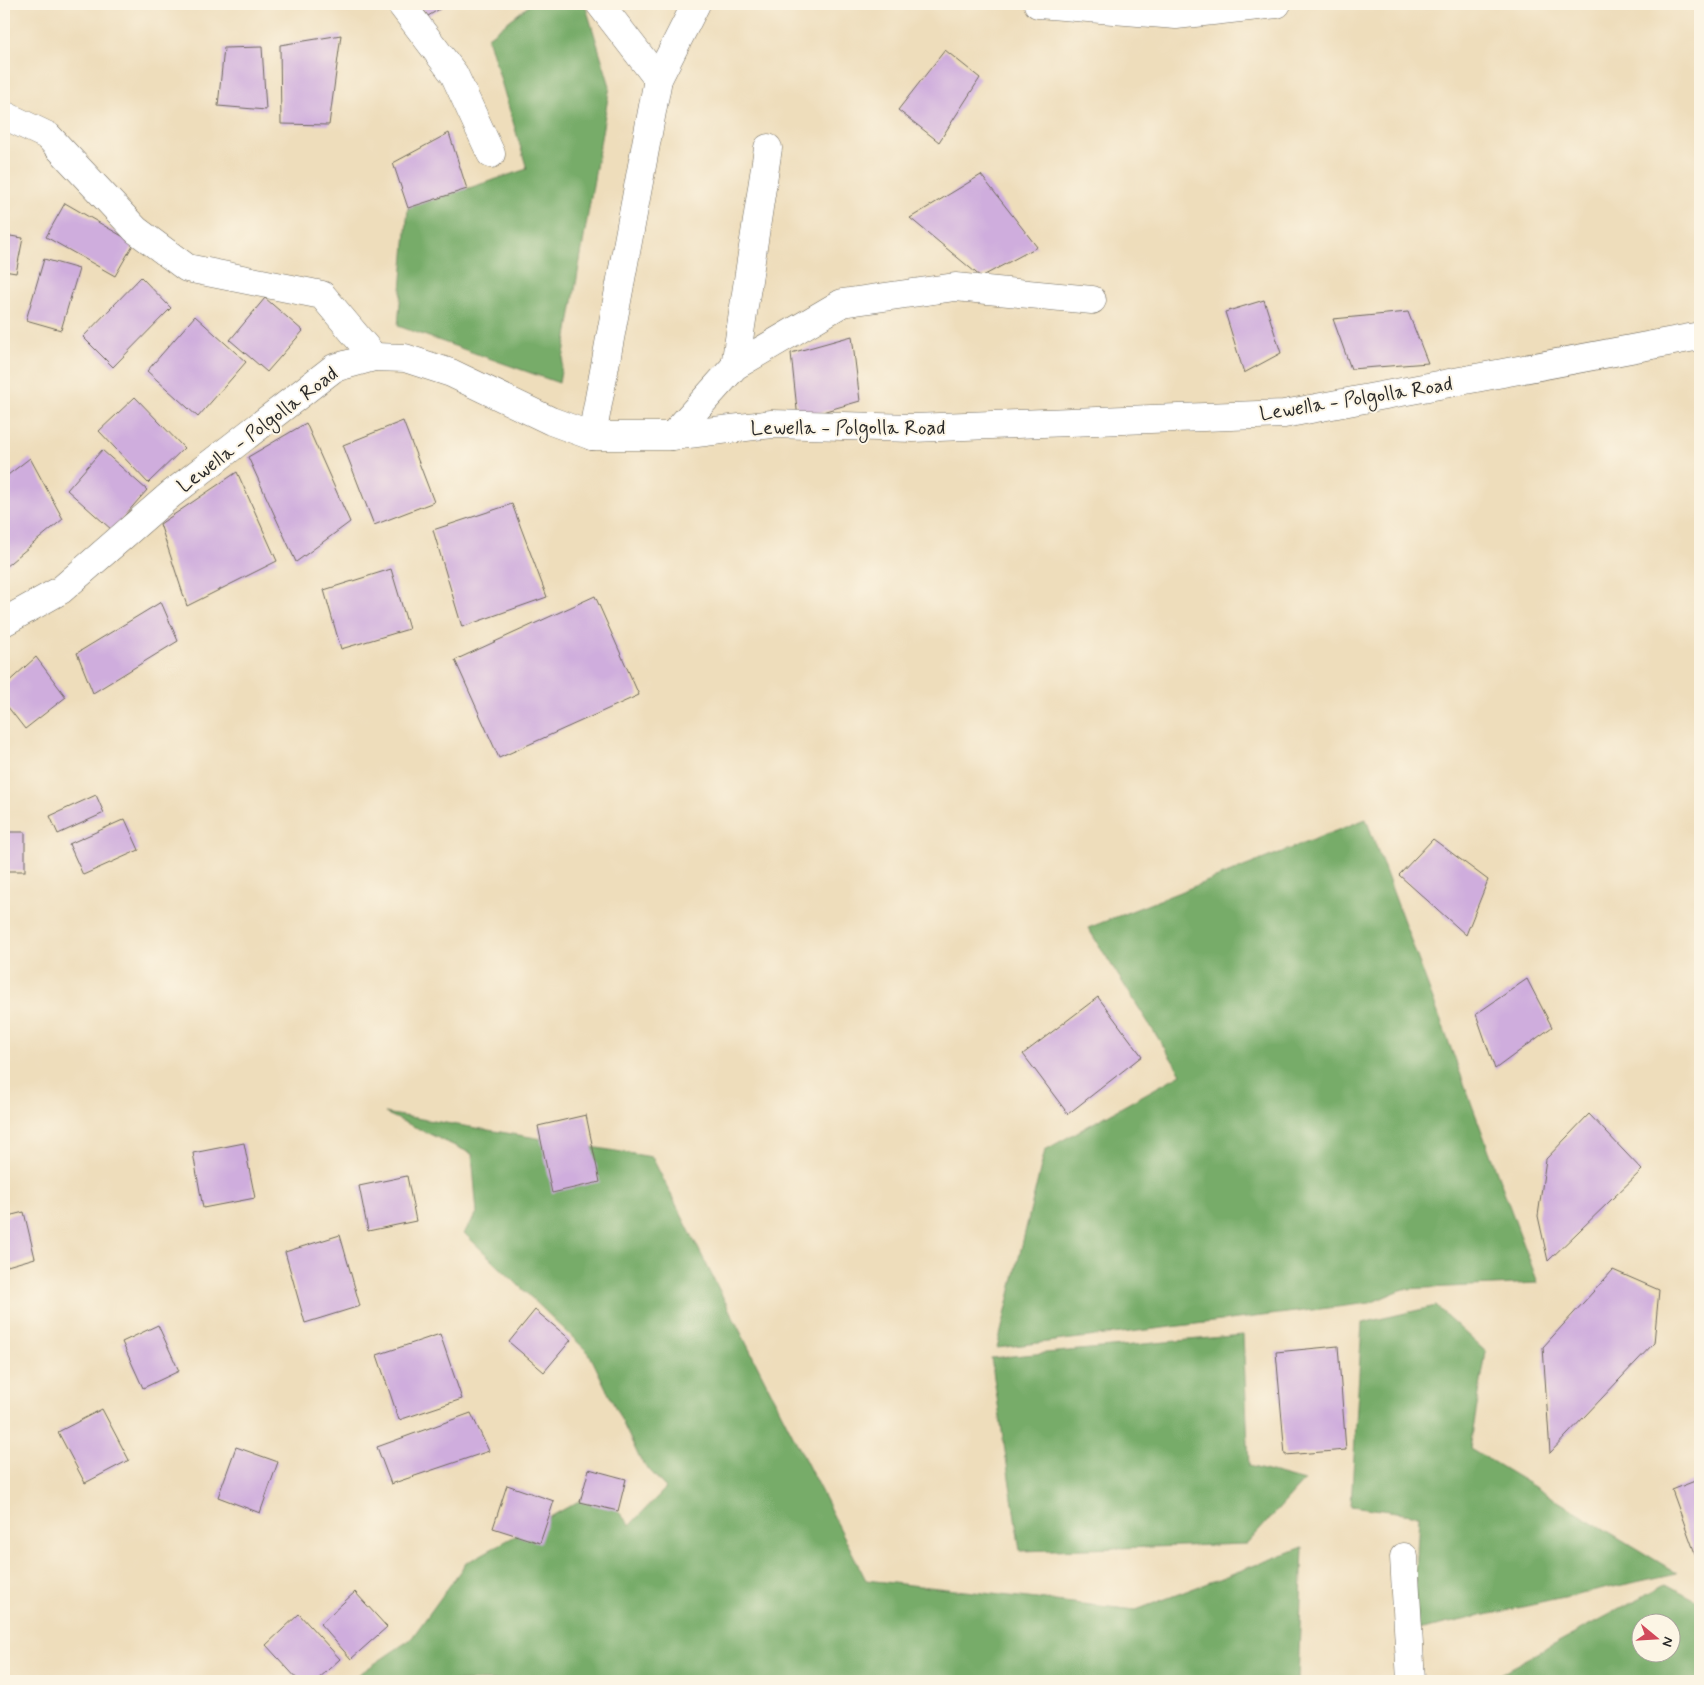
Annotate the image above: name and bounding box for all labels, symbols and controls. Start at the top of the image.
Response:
street label: Lewella - Polgolla Road [172,361,344,500]
street label: Lewella - Polgolla Road [1258,371,1455,429]
street label: Lewella - Polgolla Road [751,415,945,443]
north arrow [1632,1612,1682,1662]
text: N [1657,1634,1677,1649]

